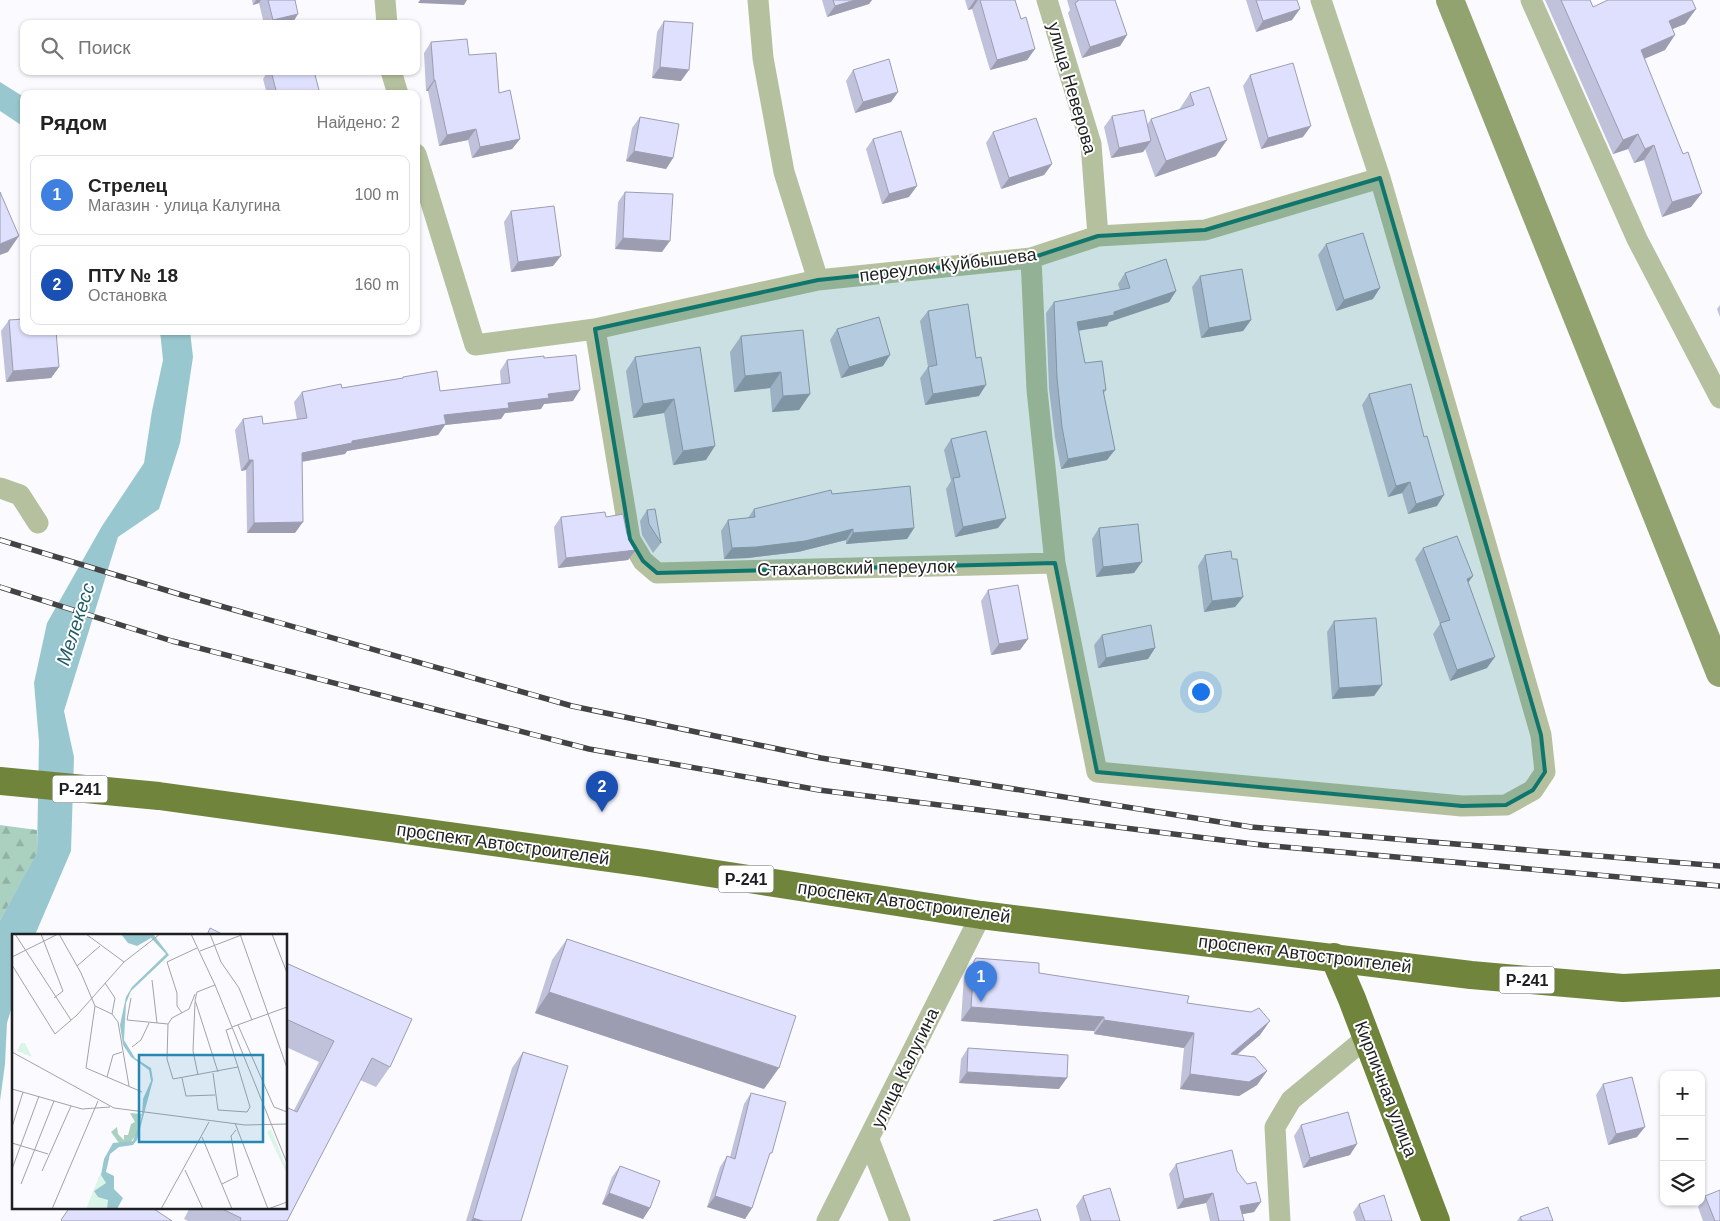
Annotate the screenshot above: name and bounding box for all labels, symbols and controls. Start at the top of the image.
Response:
search box [20,20,420,75]
street label: улица Неверова [1044,20,1101,157]
icon: search [38,34,66,62]
text: Поиск [78,37,131,58]
text: Рядом [40,111,107,134]
text: Найдено: 2 [317,114,400,131]
text: Стрелец [88,175,167,196]
text: 1 [53,186,61,203]
text: 100 m [355,186,399,203]
text: Магазин · улица Калугина [88,197,280,214]
street label: переулок Куйбышева [858,244,1039,286]
text: ПТУ № 18 [88,265,178,286]
text: 2 [53,276,61,293]
text: 160 m [355,276,399,293]
text: Остановка [88,287,167,304]
street label: Стахановский переулок [757,556,955,580]
water label: Мелекесс [52,580,99,668]
your location [1188,679,1214,705]
pin: 2 [586,771,618,812]
road number: Р-241 [52,776,108,802]
street label: проспект Автостроителей [395,819,611,869]
road number: Р-241 [718,866,774,892]
street label: проспект Автостроителей [796,877,1012,927]
street label: проспект Автостроителей [1197,931,1413,977]
inset map [12,934,288,1208]
pin: 1 [965,961,997,1002]
road number: Р-241 [1500,966,1554,994]
street label: улица Калугина [867,1004,943,1131]
street label: Кирпичная улица [1351,1018,1421,1161]
map controls [1660,1071,1705,1206]
button: + [1660,1071,1705,1116]
button: − [1660,1116,1705,1161]
button: layers [1660,1161,1705,1206]

